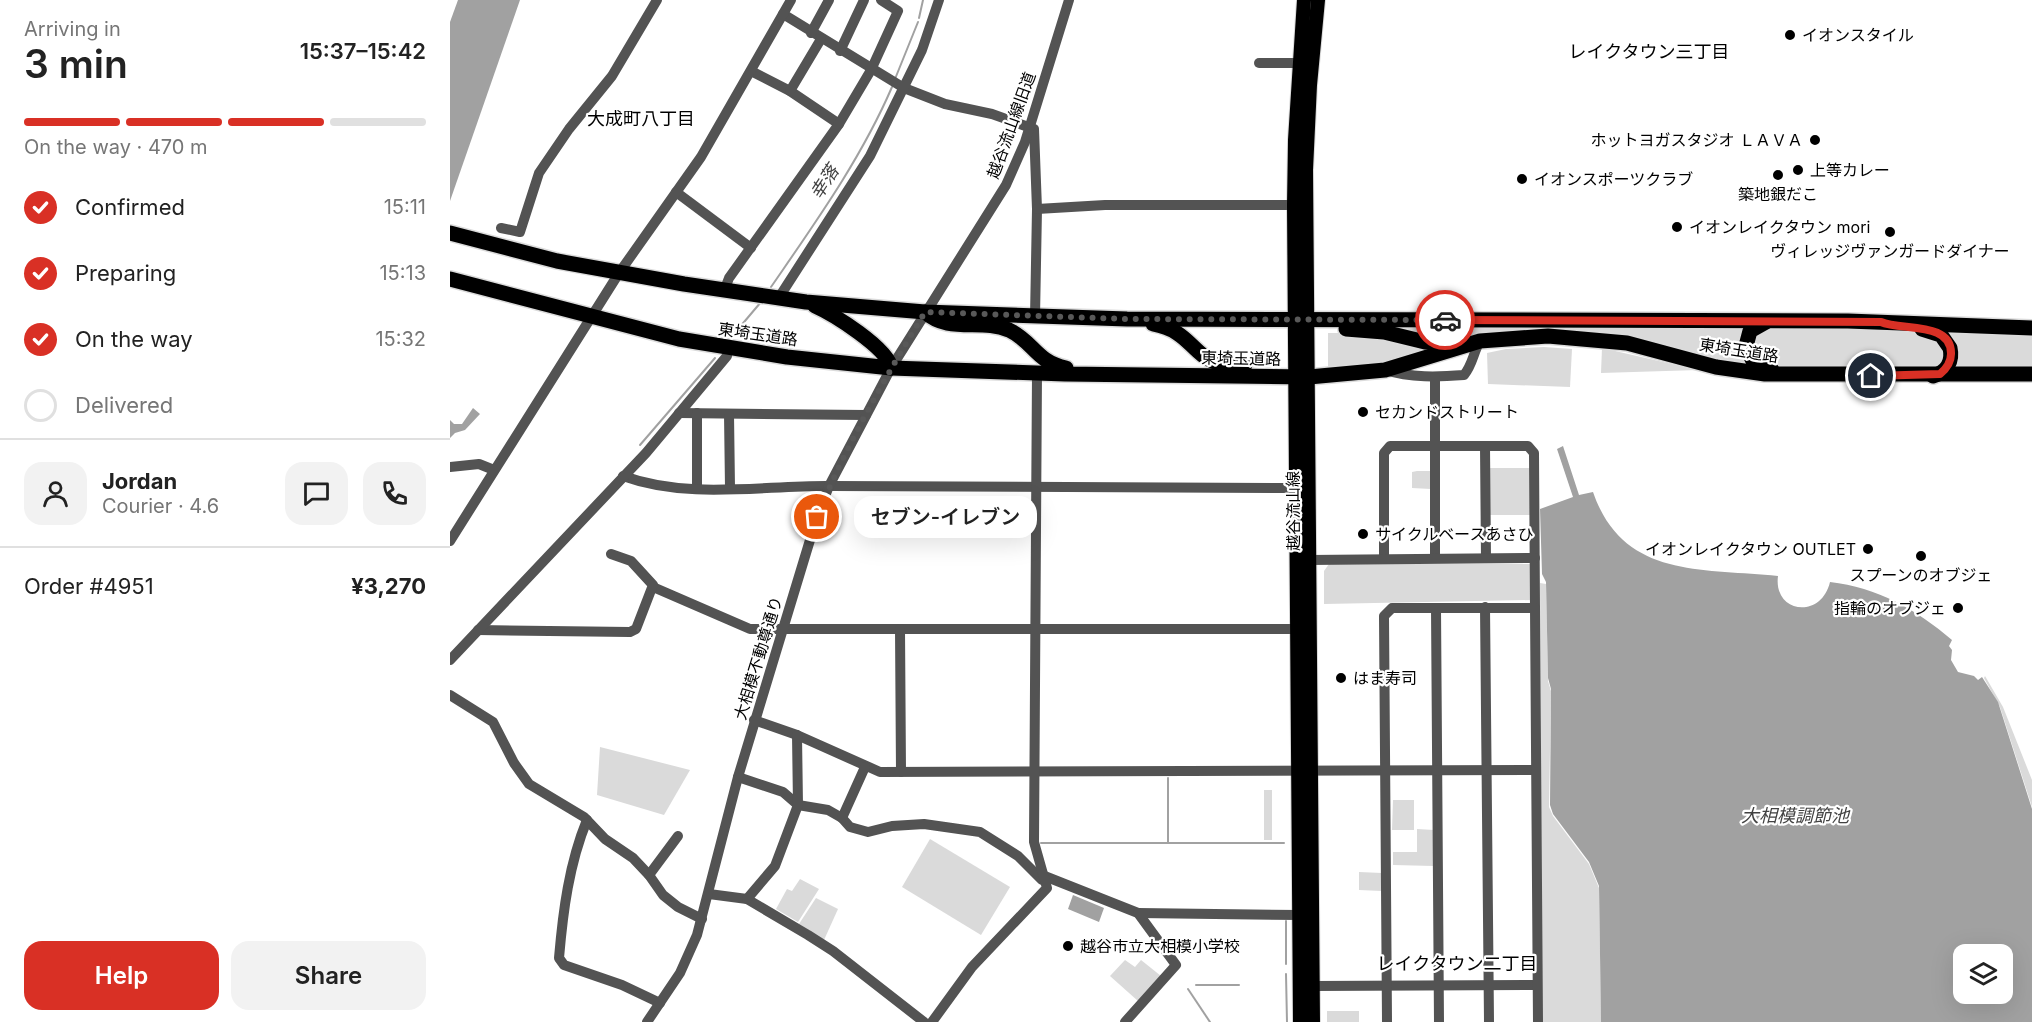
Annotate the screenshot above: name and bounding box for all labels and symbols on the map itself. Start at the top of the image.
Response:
place label: イオンスタイル [1802,25,1914,45]
marker: イオンスタイル [1783,28,1797,42]
district label: レイクタウン三丁目 [1569,41,1729,62]
street label: 越谷流山線旧道 [982,69,1040,181]
district label: 大成町八丁目 [587,108,695,129]
place label: ホットヨガスタジオ ＬＡＶＡ [1590,130,1803,150]
marker: ホットヨガスタジオ ＬＡＶＡ [1808,133,1822,147]
water label: 幸落 [805,159,844,203]
place label: 上等カレー [1810,160,1890,180]
marker: 上等カレー [1791,163,1805,177]
marker: 築地銀だこ [1771,168,1785,182]
place label: イオンスポーツクラブ [1534,169,1693,189]
marker: イオンスポーツクラブ [1515,172,1529,186]
place label: 築地銀だこ [1738,184,1818,204]
place label: イオンレイクタウン mori [1689,217,1870,237]
marker: イオンレイクタウン mori [1670,220,1684,234]
marker: ヴィレッジヴァンガードダイナー [1883,225,1897,239]
place label: ヴィレッジヴァンガードダイナー [1770,241,2010,261]
courier [1415,290,1475,350]
street label: 東埼玉道路 [717,319,799,349]
street label: 東埼玉道路 [1698,334,1780,366]
street label: 東埼玉道路 [1201,347,1281,369]
pin [1845,350,1896,401]
place label: セカンドストリート [1375,402,1519,422]
marker: セカンドストリート [1356,405,1370,419]
street label: 越谷流山線 [1283,471,1303,551]
pin [791,491,842,542]
callout: セブン-イレブン [853,496,1036,538]
place label: サイクルベースあさひ [1375,524,1533,544]
marker: サイクルベースあさひ [1356,527,1370,541]
place label: イオンレイクタウン OUTLET [1645,539,1856,559]
marker: イオンレイクタウン OUTLET [1861,542,1875,556]
marker: スプーンのオブジェ [1914,549,1928,563]
place label: スプーンのオブジェ [1849,565,1993,585]
street label: 大相模不動尊通り [730,594,786,722]
place label: 指輪のオブジェ [1834,598,1946,618]
marker: 指輪のオブジェ [1951,601,1965,615]
place label: はま寿司 [1353,668,1417,688]
marker: はま寿司 [1334,671,1348,685]
water label: 大相模調節池 [1741,805,1851,826]
place label: 越谷市立大相模小学校 [1080,936,1240,956]
marker: 越谷市立大相模小学校 [1061,939,1075,953]
district label: レイクタウン二丁目 [1377,953,1537,974]

